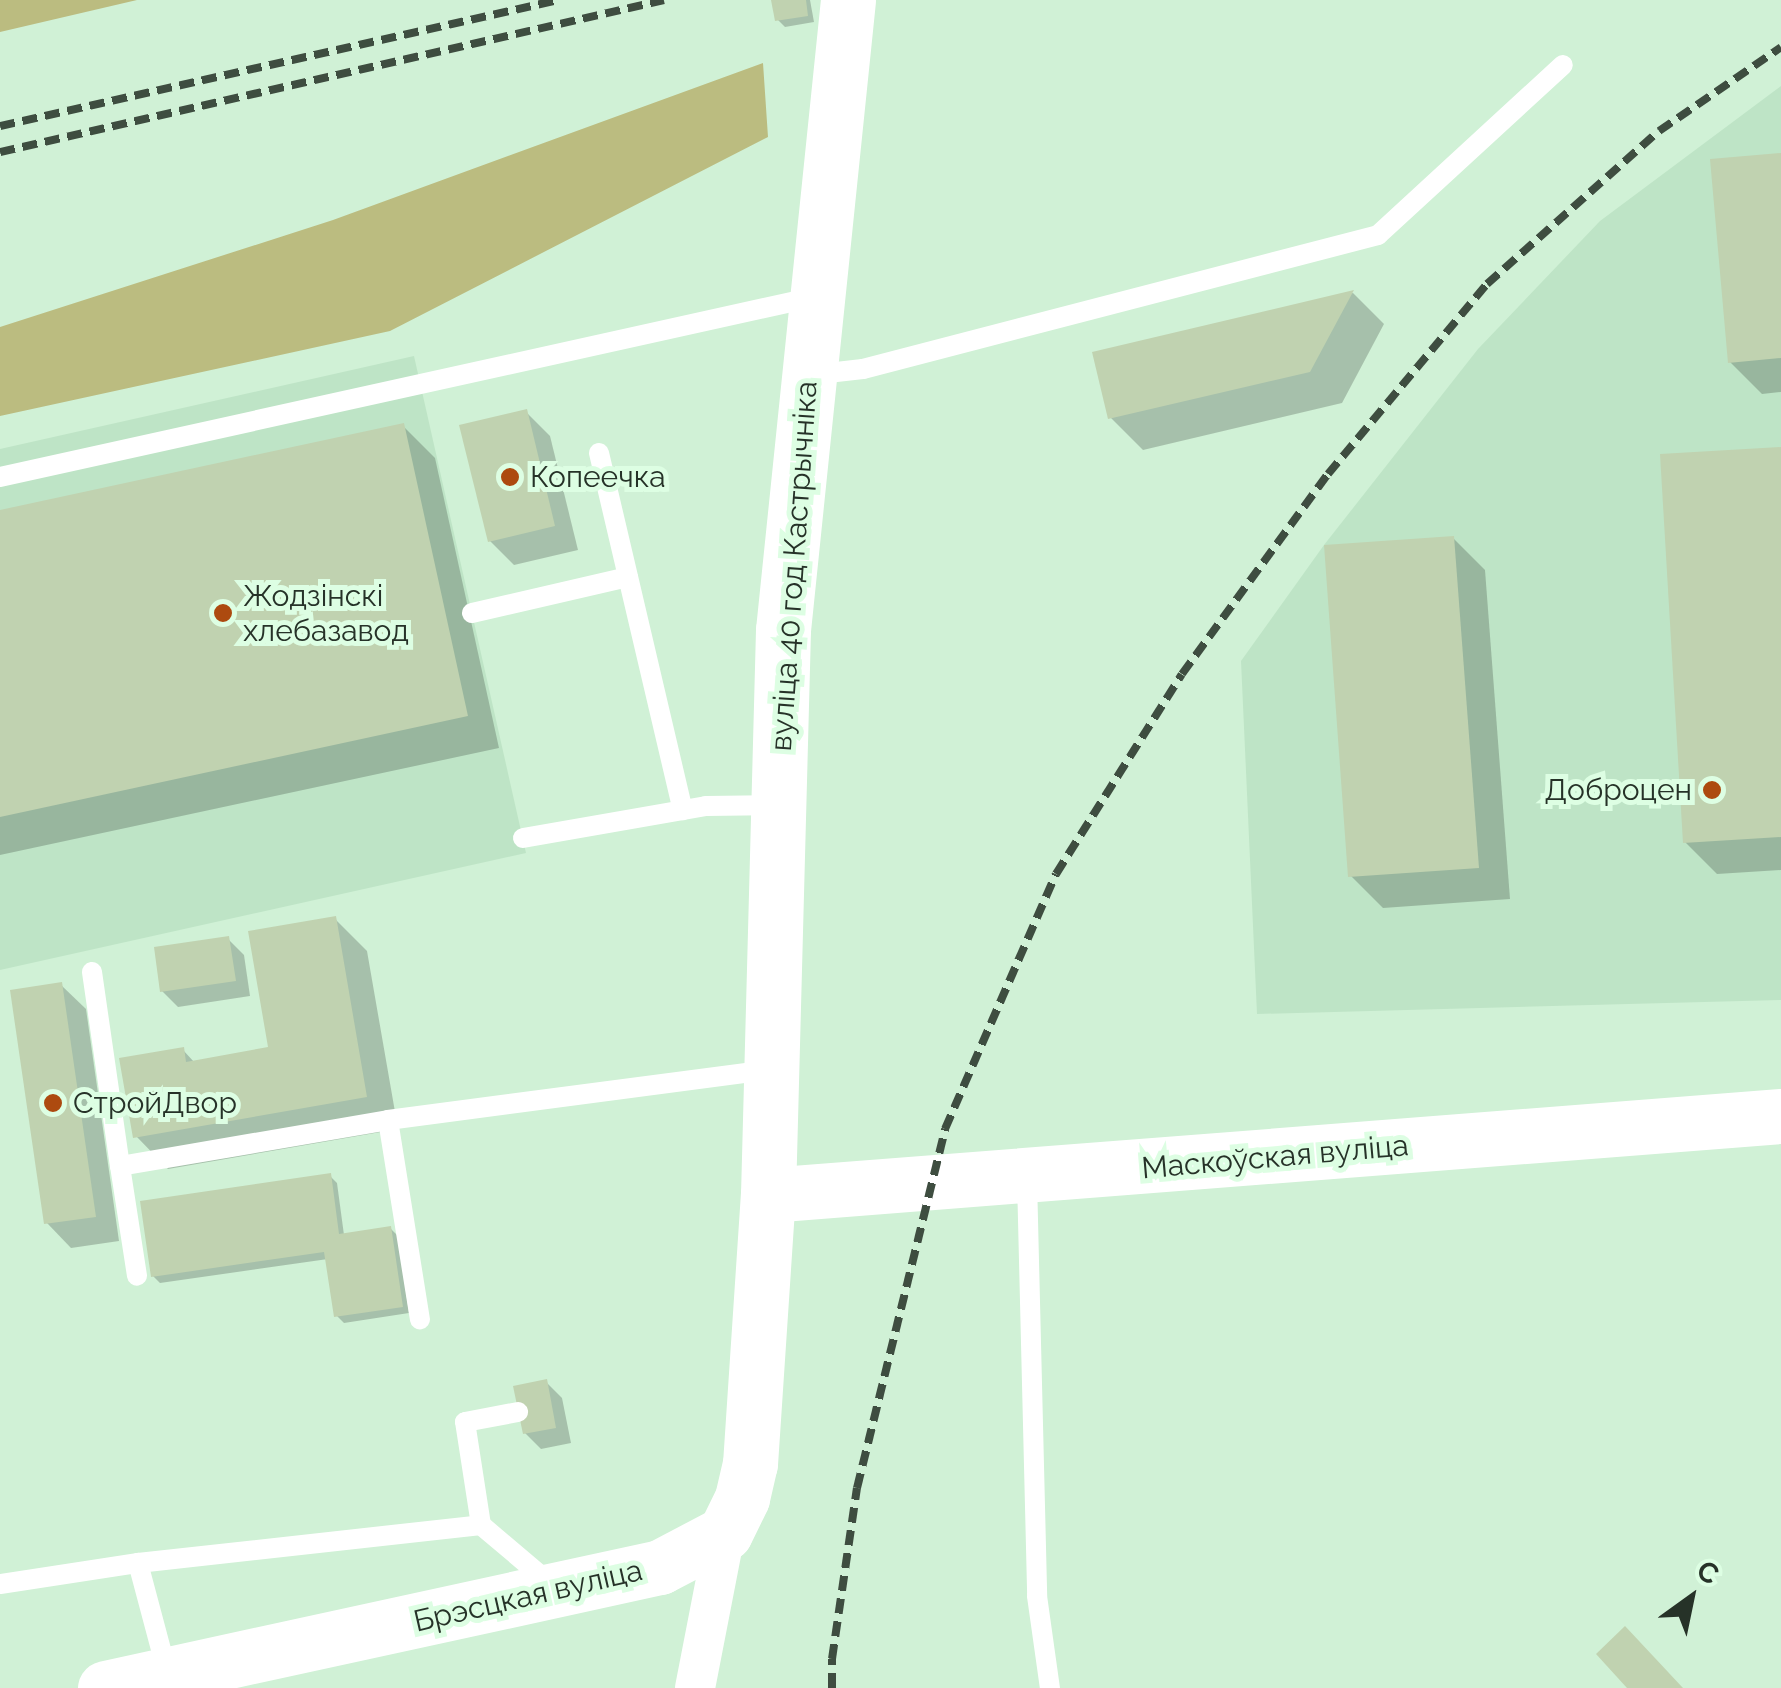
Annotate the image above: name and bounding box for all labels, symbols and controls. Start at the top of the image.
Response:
street label: вуліца 40 год Кастрычніка [763,380,825,752]
place label: Копеечка [530,459,666,495]
marker: Копеечка [499,466,521,488]
place label: Жодзінскі хлебазавод [243,578,409,648]
marker: Жодзінскі хлебазавод [212,602,234,624]
place label: Доброцен [1545,772,1692,808]
marker: Доброцен [1701,779,1723,801]
place label: СтройДвор [73,1085,237,1121]
marker: СтройДвор [42,1092,64,1114]
street label: Маскоўская вуліца [1140,1127,1410,1187]
north arrow [1641,1548,1741,1648]
street label: Брэсцкая вуліца [410,1552,646,1640]
text: С [1691,1553,1725,1591]

